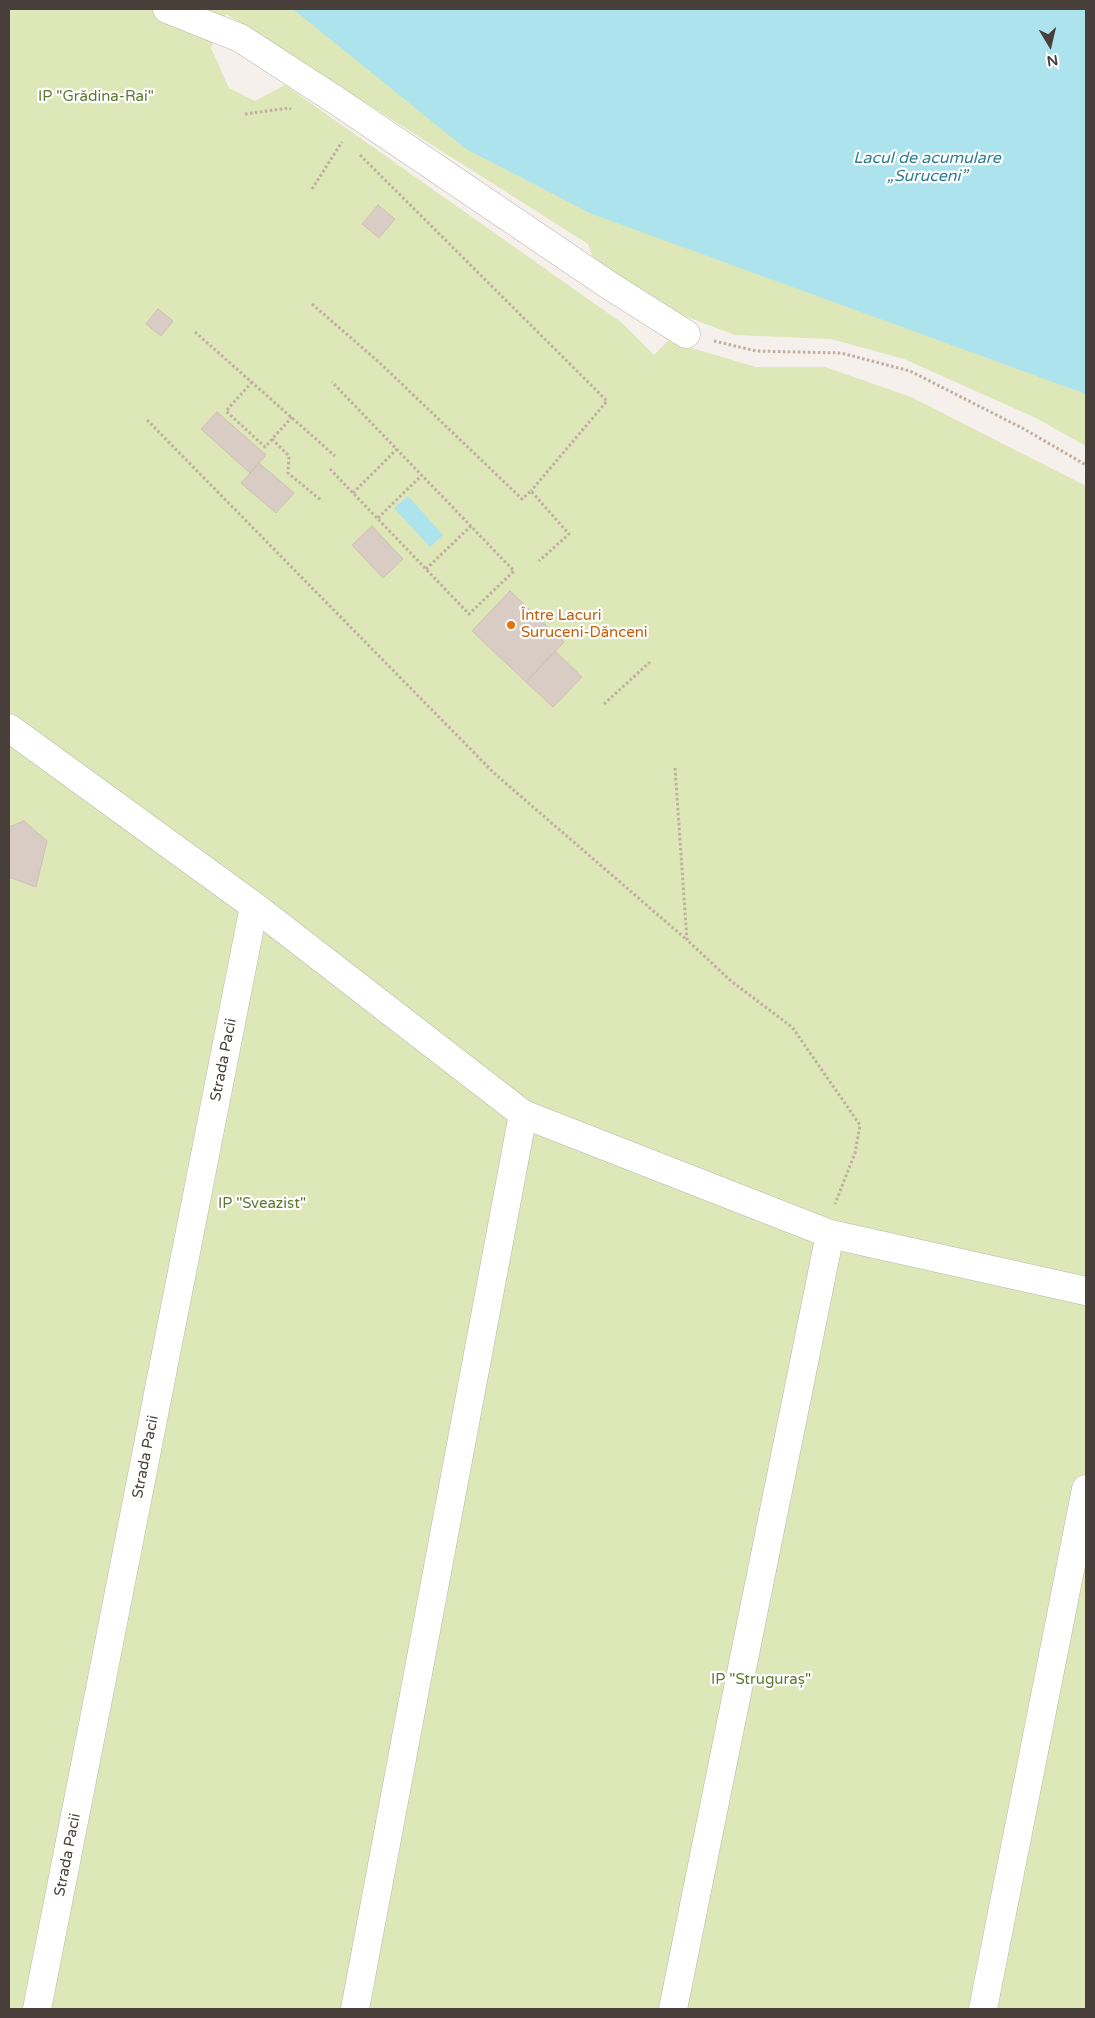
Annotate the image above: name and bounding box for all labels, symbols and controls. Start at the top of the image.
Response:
north arrow [1025,20,1075,70]
text: N [1046,51,1059,70]
park label: IP "Grădina-Rai" [38,88,154,106]
water label: Lacul de acumulare „Suruceni” [853,149,1001,187]
place label: Între Lacuri Suruceni-Dănceni [521,607,648,642]
marker: Între Lacuri Suruceni-Dănceni [505,619,517,631]
street label: Strada Pacii [207,1017,241,1103]
park label: IP "Sveazist" [218,1195,306,1213]
street label: Strada Pacii [129,1414,163,1500]
park label: IP "Struguraș" [711,1671,811,1689]
street label: Strada Pacii [51,1812,85,1898]

